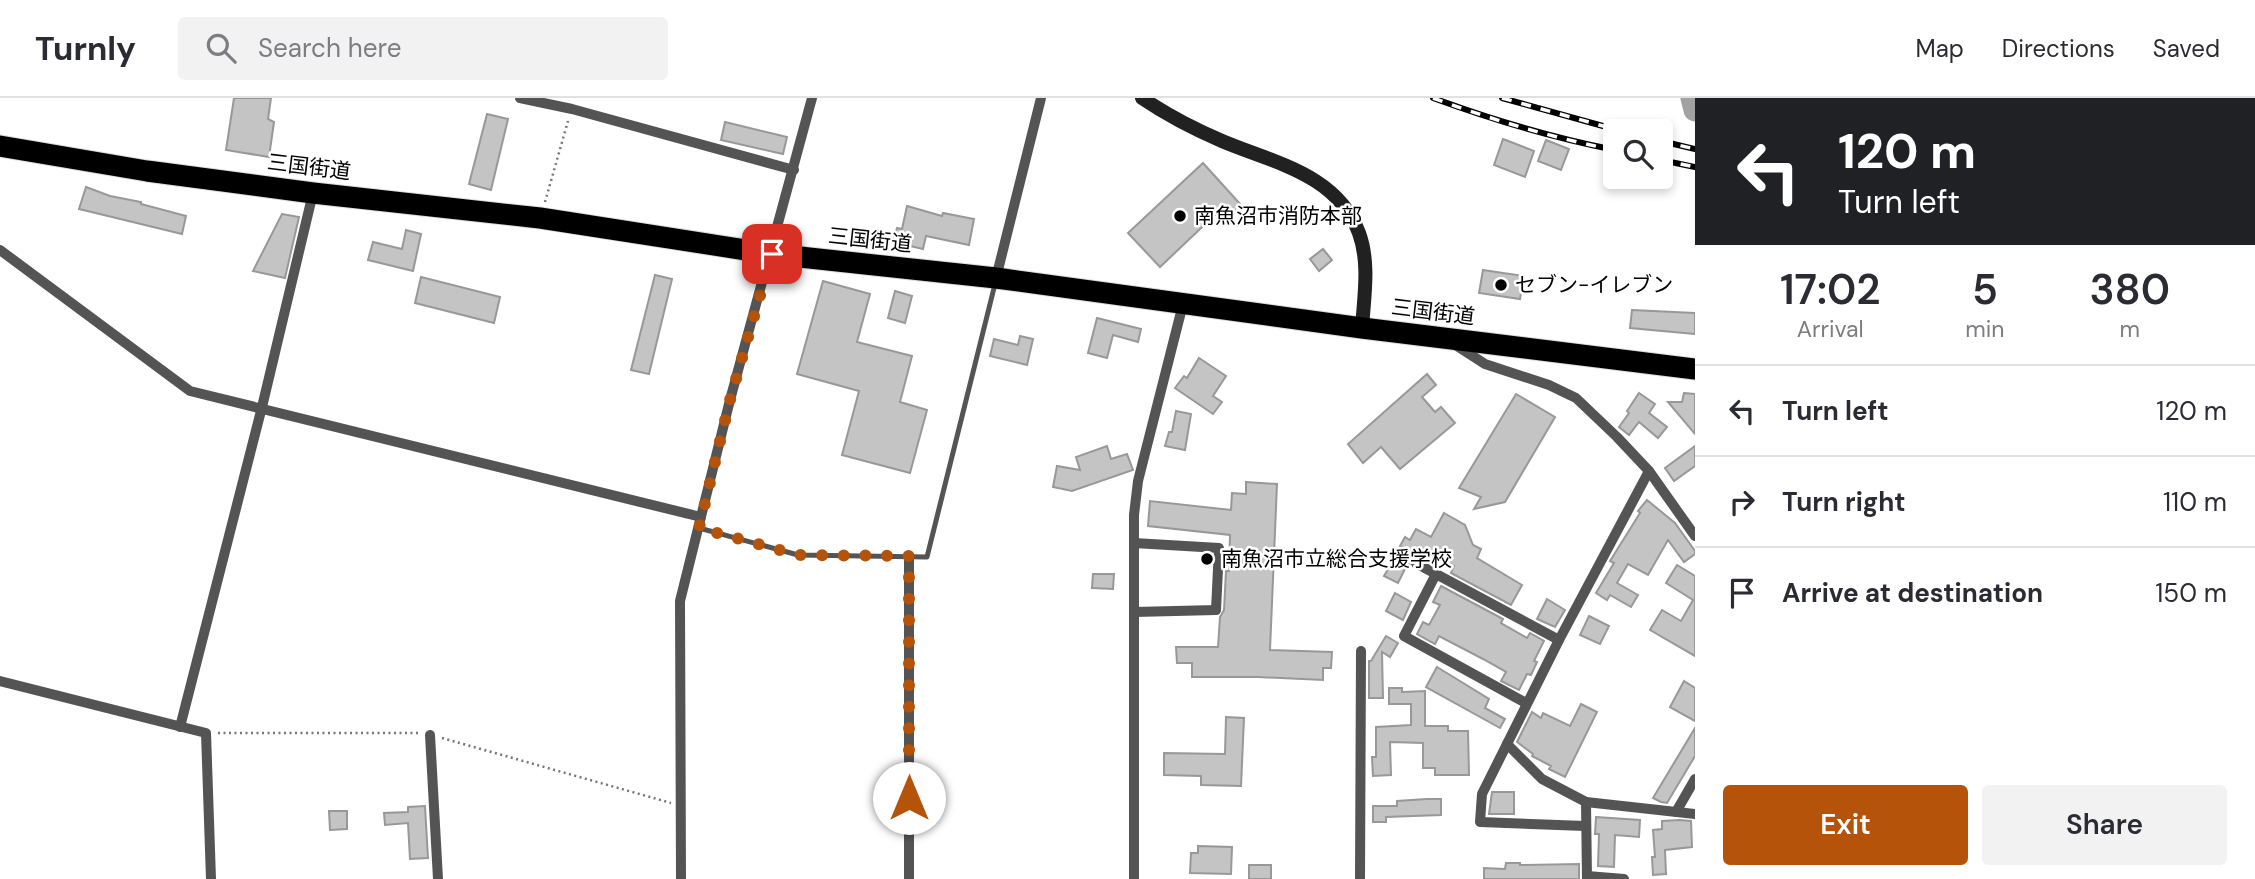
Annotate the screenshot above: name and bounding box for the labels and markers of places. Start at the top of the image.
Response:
place label: 南魚沼市消防本部 [1194,202,1362,230]
marker: 南魚沼市消防本部 [1172,208,1188,224]
pin [742,224,802,284]
place label: セブン-イレブン [1515,271,1673,299]
marker: セブン-イレブン [1493,277,1509,293]
place label: 南魚沼市立総合支援学校 [1221,545,1452,573]
marker: 南魚沼市立総合支援学校 [1199,551,1215,567]

